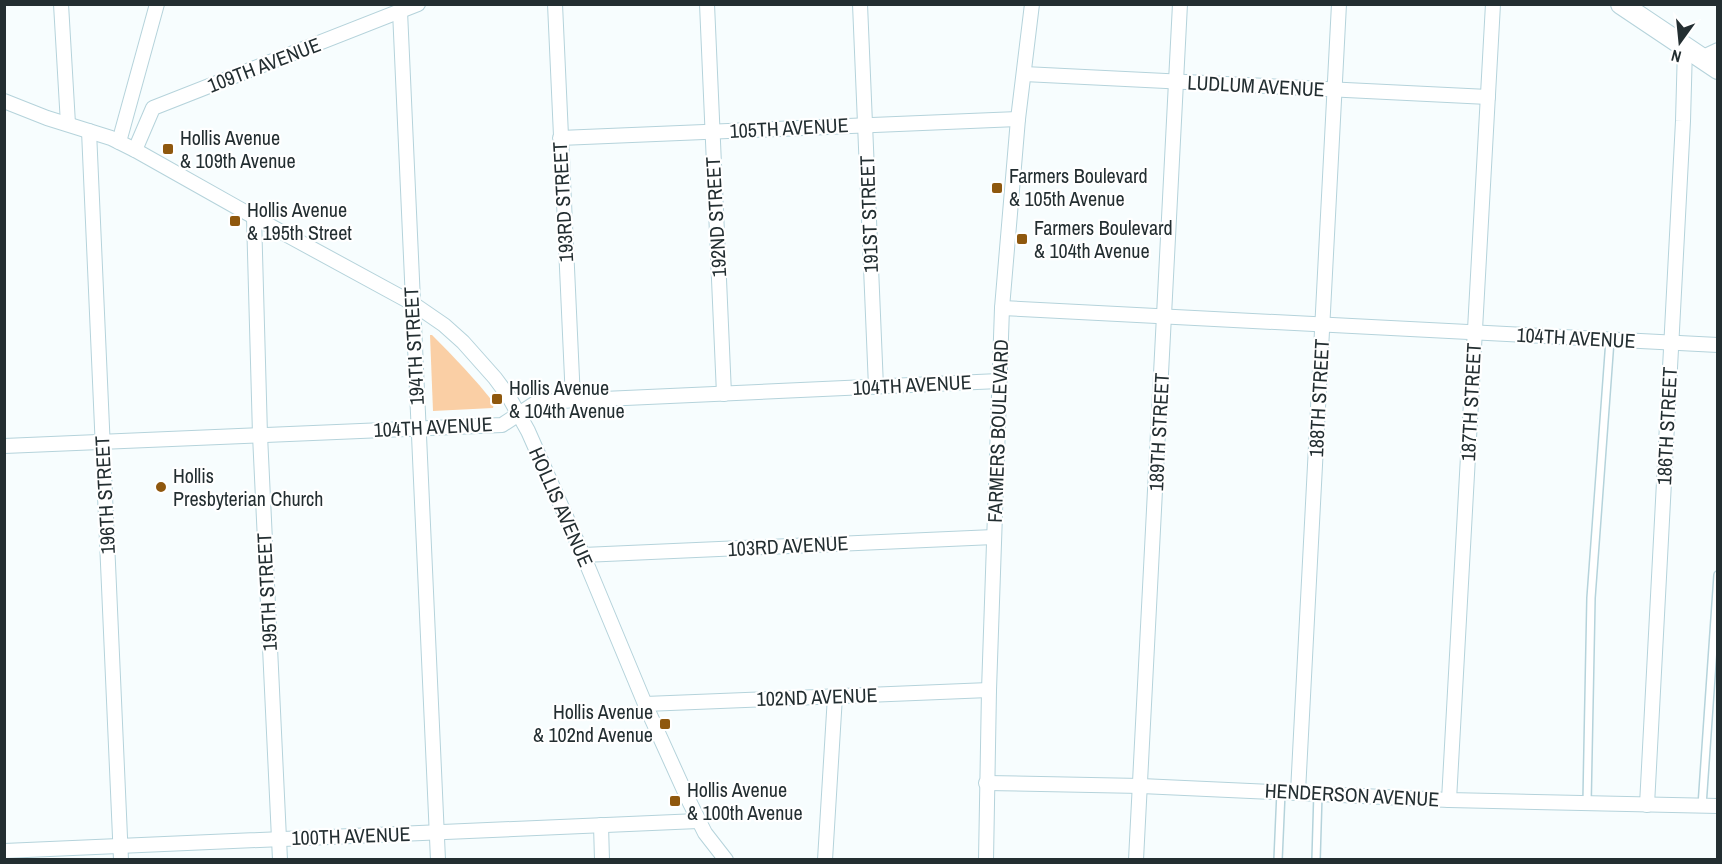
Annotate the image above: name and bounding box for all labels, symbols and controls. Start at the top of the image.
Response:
north arrow [1650,12,1710,72]
street label: 109TH AVENUE [203,31,324,98]
text: N [1669,45,1684,68]
street label: LUDLUM AVENUE [1187,68,1325,103]
street label: 105TH AVENUE [729,111,849,144]
place label: Hollis Avenue & 109th Avenue [180,124,296,174]
street label: 193RD STREET [546,141,579,263]
marker: Hollis Avenue & 109th Avenue [161,142,175,156]
street label: 191ST STREET [853,155,884,273]
street label: 192ND STREET [699,156,732,278]
place label: Farmers Boulevard & 105th Avenue [1009,162,1148,212]
marker: Farmers Boulevard & 105th Avenue [990,181,1004,195]
place label: Hollis Avenue & 195th Street [247,196,352,246]
marker: Hollis Avenue & 195th Street [228,214,242,228]
place label: Farmers Boulevard & 104th Avenue [1034,214,1173,264]
marker: Farmers Boulevard & 104th Avenue [1015,232,1029,246]
street label: 194TH STREET [397,286,430,406]
street label: 104TH AVENUE [1516,321,1636,354]
street label: 188TH STREET [1302,338,1335,458]
street label: FARMERS BOULEVARD [981,339,1014,523]
street label: 187TH STREET [1454,342,1487,462]
street label: 186TH STREET [1650,366,1683,486]
street label: 104TH AVENUE [852,368,972,401]
street label: 189TH STREET [1142,372,1175,492]
place label: Hollis Avenue & 104th Avenue [509,374,625,424]
marker: Hollis Avenue & 104th Avenue [490,392,504,406]
street label: 104TH AVENUE [373,410,493,443]
street label: 196TH STREET [88,435,121,555]
street label: HOLLIS AVENUE [523,443,600,571]
place label: Hollis Presbyterian Church [173,462,323,512]
marker: Hollis Presbyterian Church [154,480,168,494]
street label: 103RD AVENUE [727,529,849,562]
street label: 195TH STREET [250,532,283,652]
street label: 102ND AVENUE [756,681,878,712]
place label: Hollis Avenue & 102nd Avenue [533,698,653,748]
marker: Hollis Avenue & 102nd Avenue [658,717,672,731]
place label: Hollis Avenue & 100th Avenue [687,776,803,826]
street label: HENDERSON AVENUE [1264,776,1440,813]
marker: Hollis Avenue & 100th Avenue [668,794,682,808]
street label: 100TH AVENUE [291,820,411,851]

